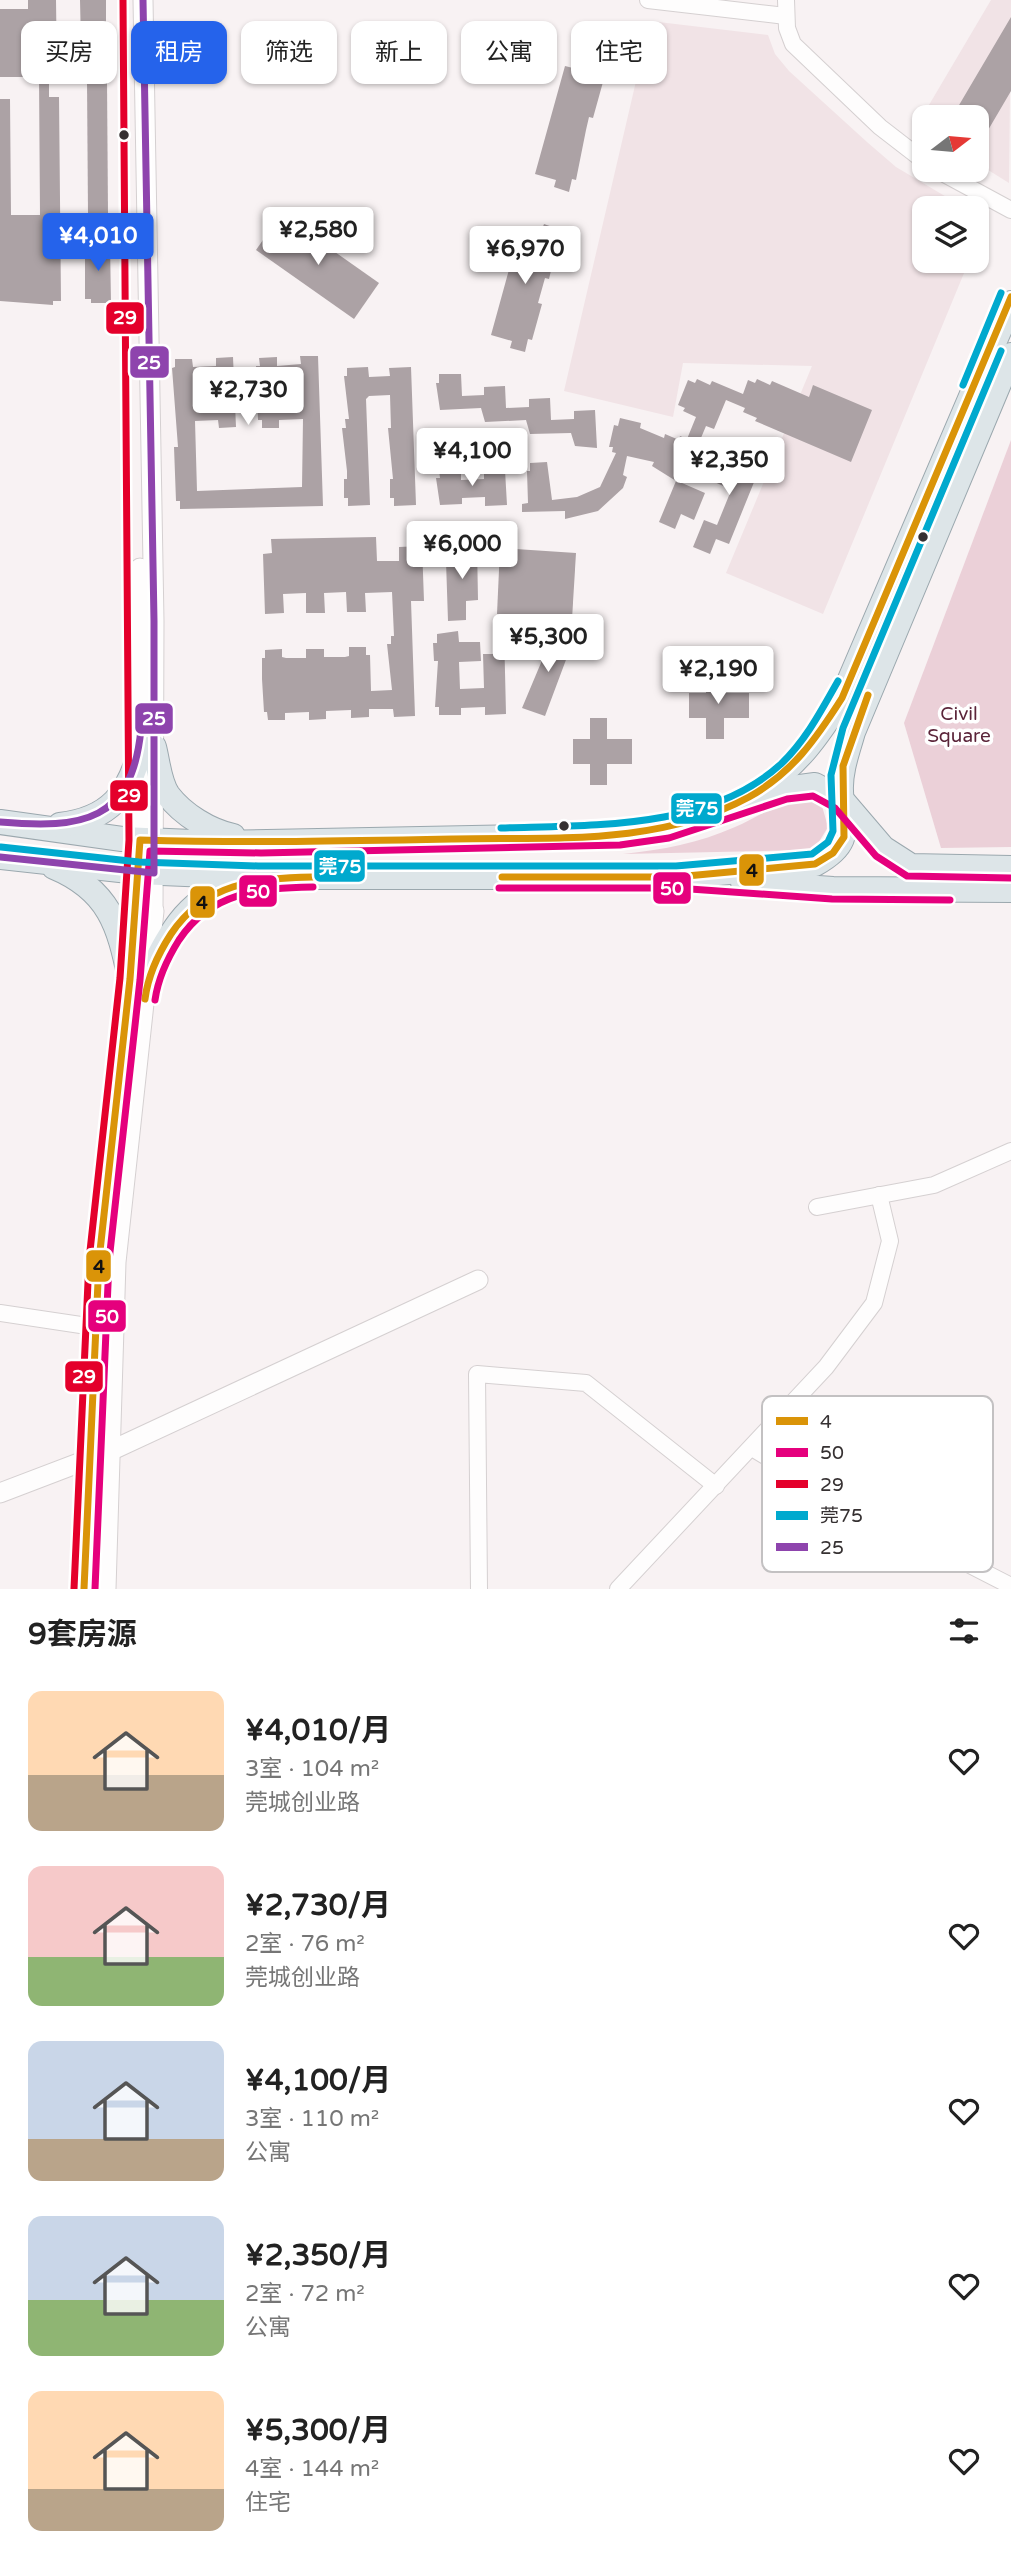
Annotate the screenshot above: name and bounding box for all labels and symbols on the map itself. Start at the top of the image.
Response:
north arrow [912,105,989,182]
unlabelled marker [117,128,131,142]
pin: ¥2,580 [261,208,375,267]
pin: ¥4,010 [41,214,155,273]
pin: ¥6,970 [468,226,582,286]
line badge: 29 [105,301,145,335]
text: 29 [113,307,137,329]
line badge: 25 [129,345,170,379]
text: 25 [137,352,161,374]
pin: ¥2,730 [191,368,305,427]
pin: ¥4,100 [415,428,529,488]
pin: ¥2,350 [672,438,786,497]
pin: ¥6,000 [405,522,519,581]
unlabelled marker [916,530,930,544]
pin: ¥5,300 [491,614,605,674]
pin: ¥2,190 [661,646,775,706]
line badge: 25 [134,702,174,735]
park label: Civil Square [927,703,991,747]
text: 25 [142,708,166,730]
line badge: 29 [109,779,149,812]
text: 29 [117,785,141,807]
line badge: 莞75 [670,792,723,825]
text: 莞75 [676,798,718,820]
unlabelled marker [557,819,571,833]
line badge: 莞75 [313,849,366,883]
line badge: 4 [738,853,765,887]
text: 莞75 [319,856,361,878]
text: 4 [746,860,758,882]
line badge: 50 [652,871,692,905]
line badge: 50 [238,874,278,908]
text: 50 [660,878,684,900]
text: 50 [246,881,270,903]
line badge: 4 [189,885,216,919]
text: 4 [196,892,208,914]
line badge: 4 [85,1249,112,1283]
text: 4 [93,1256,105,1278]
line badge: 50 [87,1299,127,1333]
text: 50 [95,1306,119,1328]
line badge: 29 [64,1360,104,1393]
text: 29 [72,1366,96,1388]
legend [762,1396,993,1572]
text: 4 [820,1411,832,1433]
text: 50 [820,1442,844,1464]
text: 29 [820,1474,844,1496]
text: 莞75 [820,1505,863,1527]
text: 25 [820,1537,844,1559]

